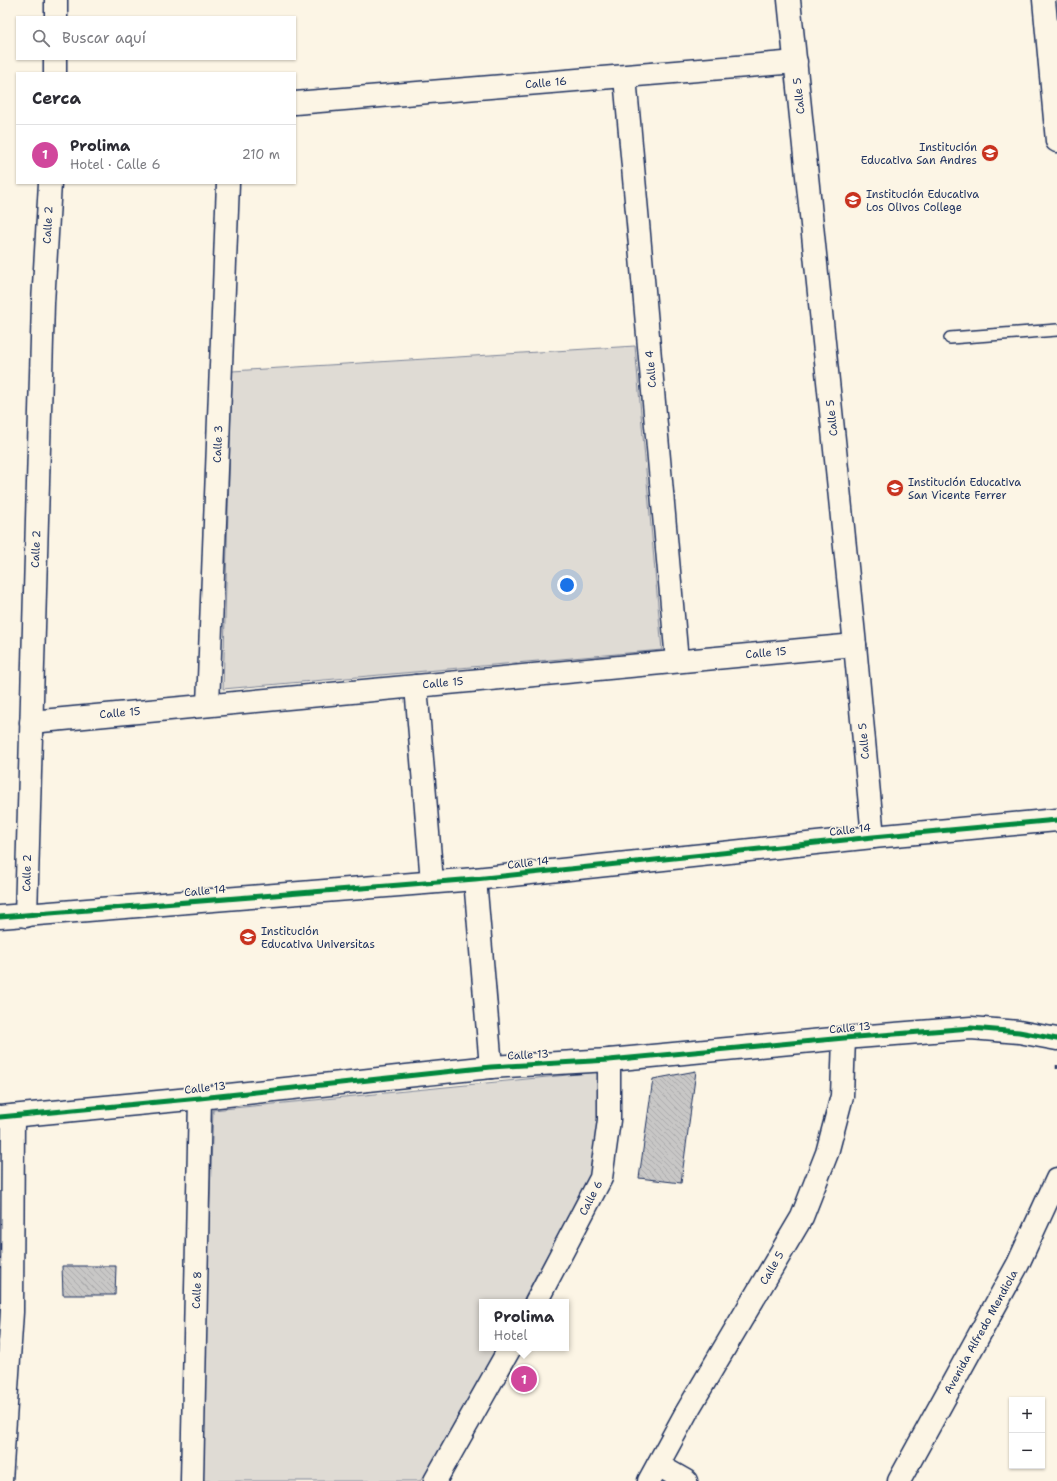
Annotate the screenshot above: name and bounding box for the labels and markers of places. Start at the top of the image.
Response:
place label: Institución Educativa San Andres [861,140,977,168]
school or university icon: Institución Educativa San Andres [980,143,1000,163]
place label: Institución Educativa Los Olivos College [866,187,979,215]
school or university icon: Institución Educativa Los Olivos College [843,190,863,210]
place label: Institución Educativa San Vicente Ferrer [908,475,1021,503]
school or university icon: Institución Educativa San Vicente Ferrer [885,478,905,498]
place label: Institución Educativa Universitas [261,924,375,952]
school or university icon: Institución Educativa Universitas [238,927,258,947]
pin: 1 [511,1364,537,1394]

